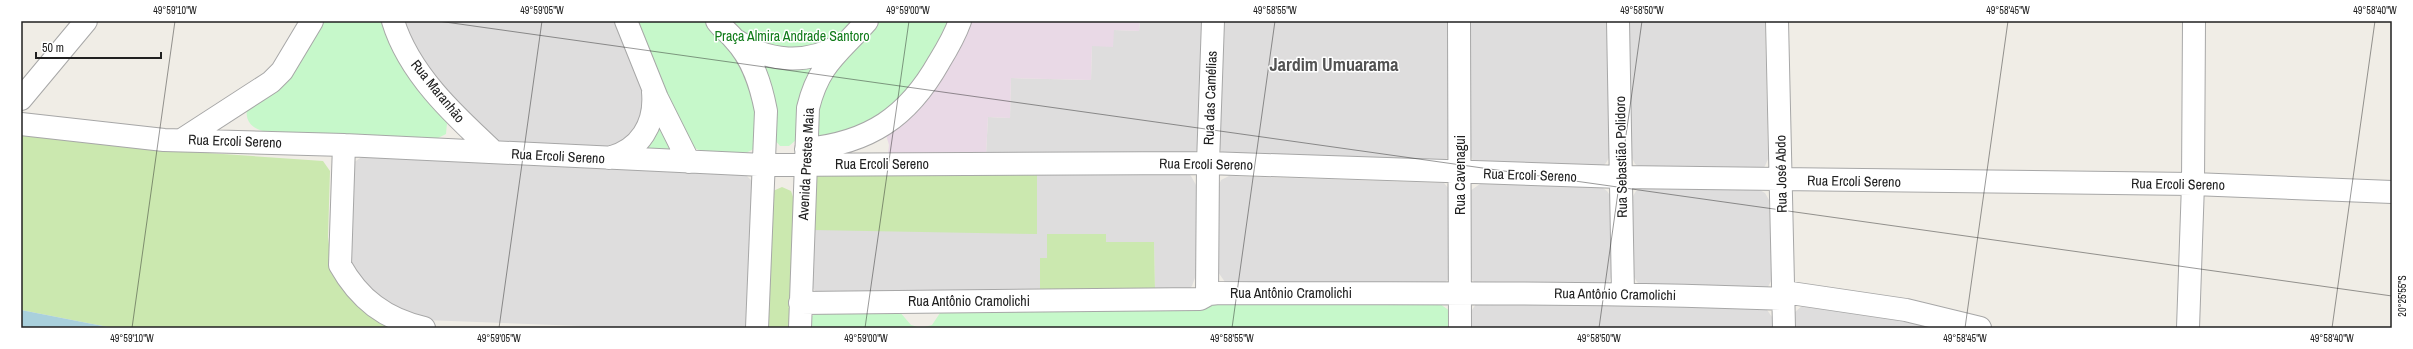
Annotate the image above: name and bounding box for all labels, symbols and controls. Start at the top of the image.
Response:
text: 49°59'10"W [153,4,197,17]
text: 49°59'05"W [520,4,564,17]
text: 49°59'00"W [886,4,930,17]
text: 49°58'55"W [1253,4,1297,17]
text: 49°58'50"W [1620,4,1664,17]
text: 49°58'45"W [1986,4,2030,17]
text: 49°58'40"W [2353,4,2397,17]
park label: Praça Almira Andrade Santoro [714,27,870,45]
scale bar [36,34,161,60]
text: 50 m [42,40,64,56]
street label: Rua das Camélias [1199,50,1221,146]
district label: Jardim Umuarama [1270,52,1399,77]
street label: Rua Maranhão [407,56,469,126]
street label: Rua Sebastião Polidoro [1611,96,1631,218]
street label: Avenida Prestes Maia [794,107,818,222]
street label: Rua Ercoli Sereno [188,130,282,152]
street label: Rua Cavenagui [1451,135,1469,215]
street label: Rua José Abdo [1771,135,1791,213]
street label: Rua Ercoli Sereno [511,145,605,167]
street label: Rua Ercoli Sereno [1159,154,1253,174]
street label: Rua Ercoli Sereno [835,155,929,173]
street label: Rua Ercoli Sereno [1483,164,1577,186]
street label: Rua Ercoli Sereno [1807,171,1901,191]
street label: Rua Ercoli Sereno [2131,174,2225,194]
text: 20°25'55"S [2396,275,2409,317]
street label: Rua Antônio Cramolichi [1230,284,1352,302]
street label: Rua Antônio Cramolichi [1554,284,1676,304]
street label: Rua Antônio Cramolichi [908,292,1030,310]
text: 49°59'10"W [110,332,154,345]
text: 49°59'05"W [477,332,521,345]
text: 49°59'00"W [844,332,888,345]
text: 49°58'55"W [1210,332,1254,345]
text: 49°58'50"W [1577,332,1621,345]
text: 49°58'45"W [1943,332,1987,345]
text: 49°58'40"W [2310,332,2354,345]

